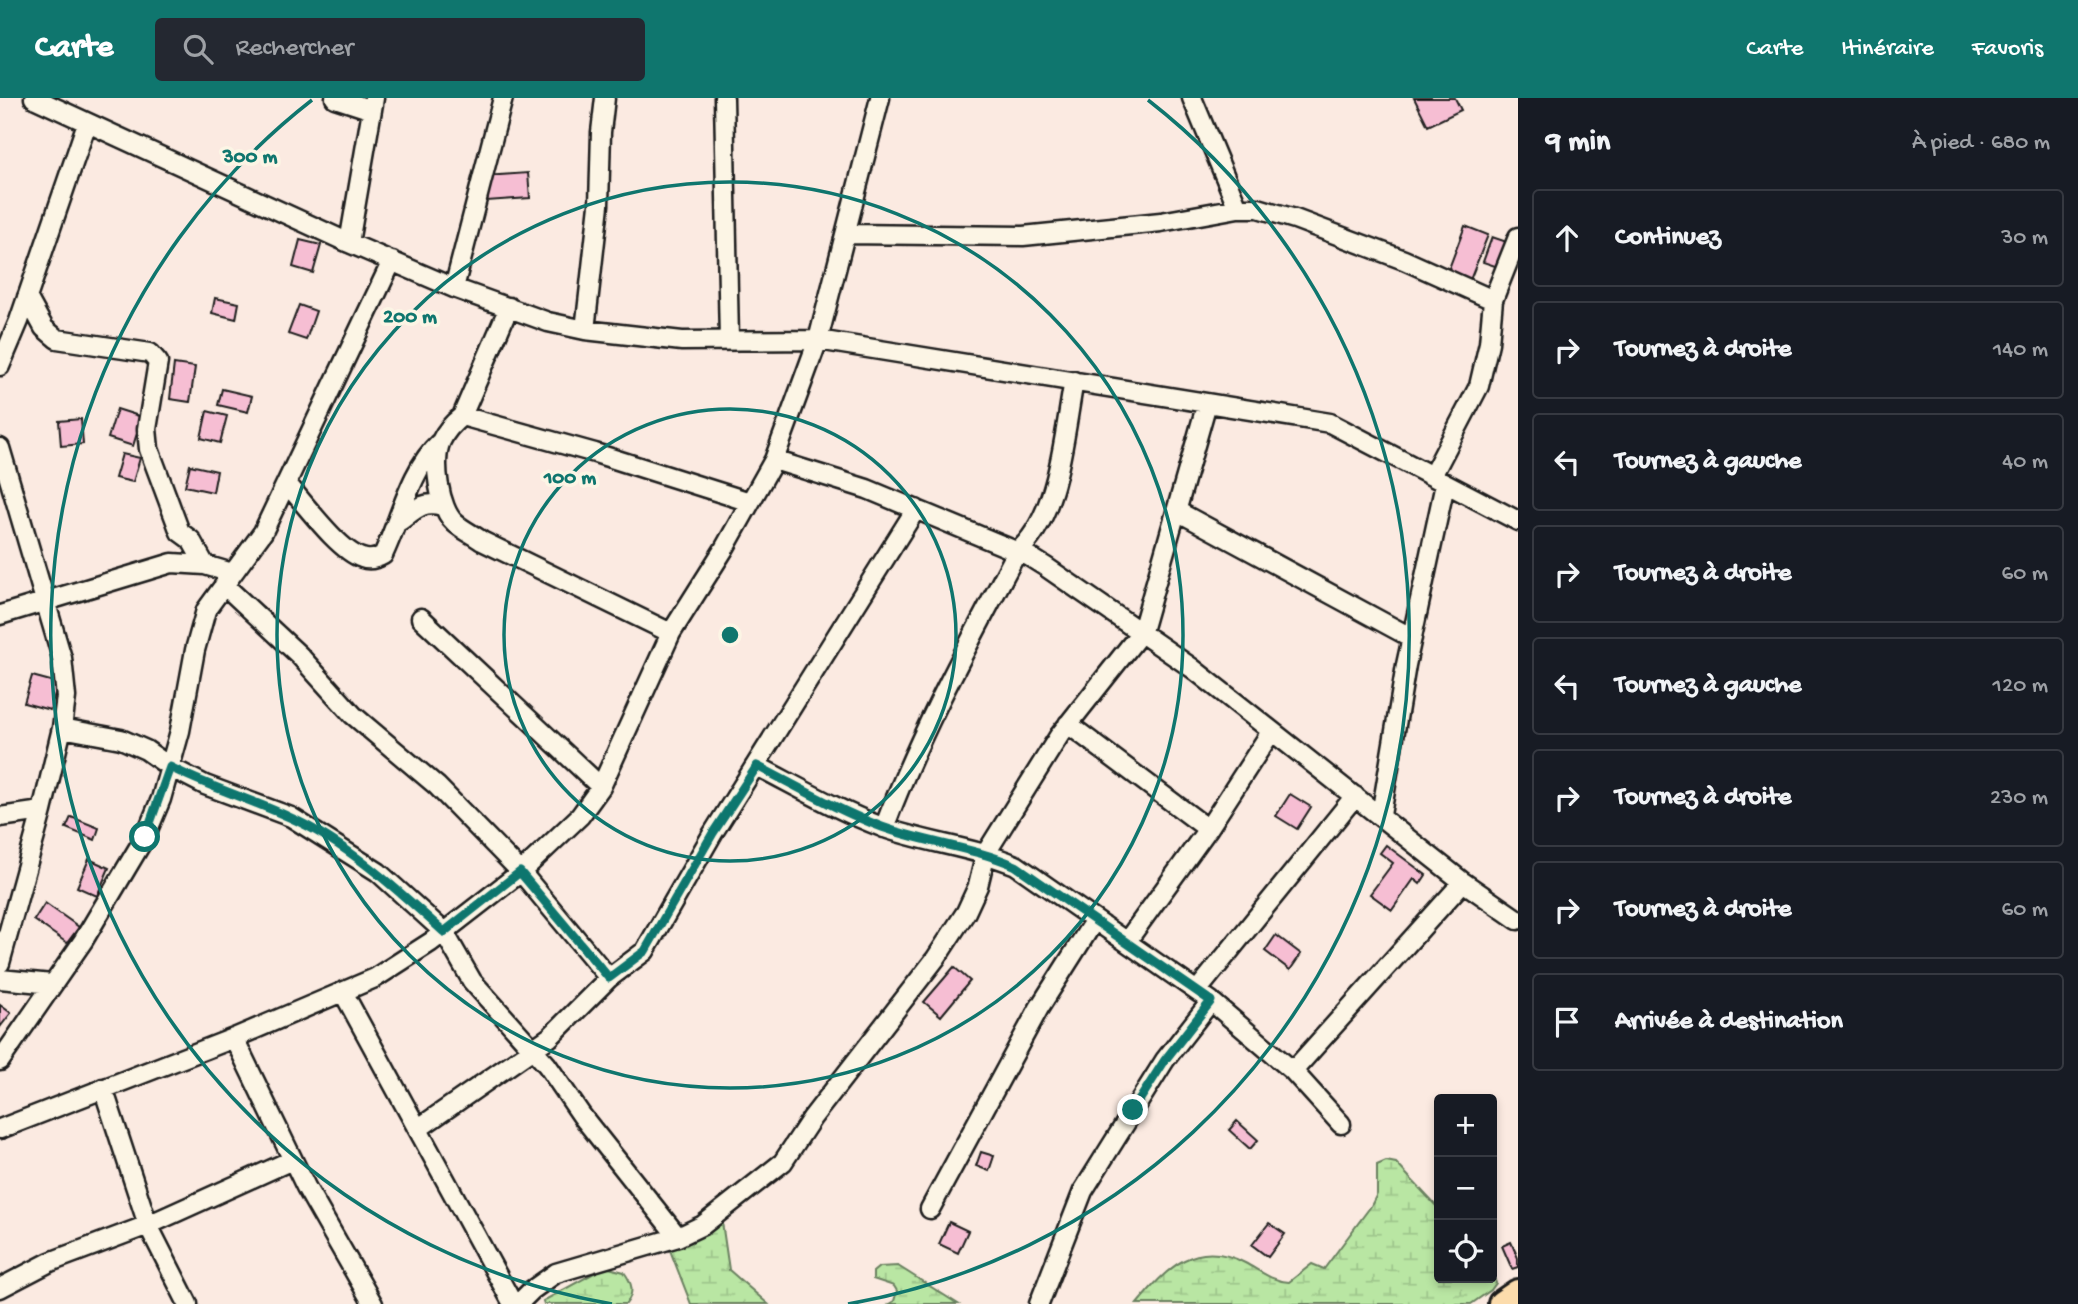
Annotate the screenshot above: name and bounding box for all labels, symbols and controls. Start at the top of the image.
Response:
search box [155,18,645,81]
text: Carte [35,30,113,68]
icon: search [179,30,217,68]
text: Rechercher [235,34,353,65]
text: Carte [1746,35,1803,64]
text: Itinéraire [1841,35,1934,64]
text: Favoris [1972,35,2043,64]
text: 9 min [1546,126,1610,161]
text: À pied · 680 m [1912,130,2050,157]
text: 300 m [222,146,277,171]
icon: ahead [1548,219,1586,257]
text: Continuez [1615,223,1721,254]
text: 30 m [2001,225,2048,252]
text: 200 m [383,306,437,331]
icon: right [1548,331,1586,369]
text: Tournez à droite [1615,335,1792,366]
text: 140 m [1993,337,2048,364]
icon: left [1548,443,1586,481]
text: Tournez à gauche [1615,447,1802,478]
text: 40 m [2002,449,2048,476]
text: 100 m [543,467,596,492]
icon: right [1548,555,1586,593]
text: Tournez à droite [1615,559,1792,590]
text: 60 m [2002,561,2048,588]
centre of rings [718,623,742,647]
icon: left [1548,667,1586,705]
text: Tournez à gauche [1615,671,1802,702]
text: 120 m [1993,673,2048,700]
icon: right [1548,779,1586,817]
text: Tournez à droite [1615,783,1792,814]
text: 230 m [1990,785,2048,812]
route start [129,821,160,852]
icon: right [1548,891,1586,929]
text: Tournez à droite [1615,895,1792,926]
text: 60 m [2002,897,2048,924]
icon: arrive [1548,1003,1586,1041]
text: Arrivée à destination [1615,1007,1843,1038]
route end [1117,1094,1148,1125]
map controls [1434,1094,1497,1283]
button: + [1434,1094,1497,1157]
button: − [1434,1157,1497,1220]
button: locate [1434,1220,1497,1283]

